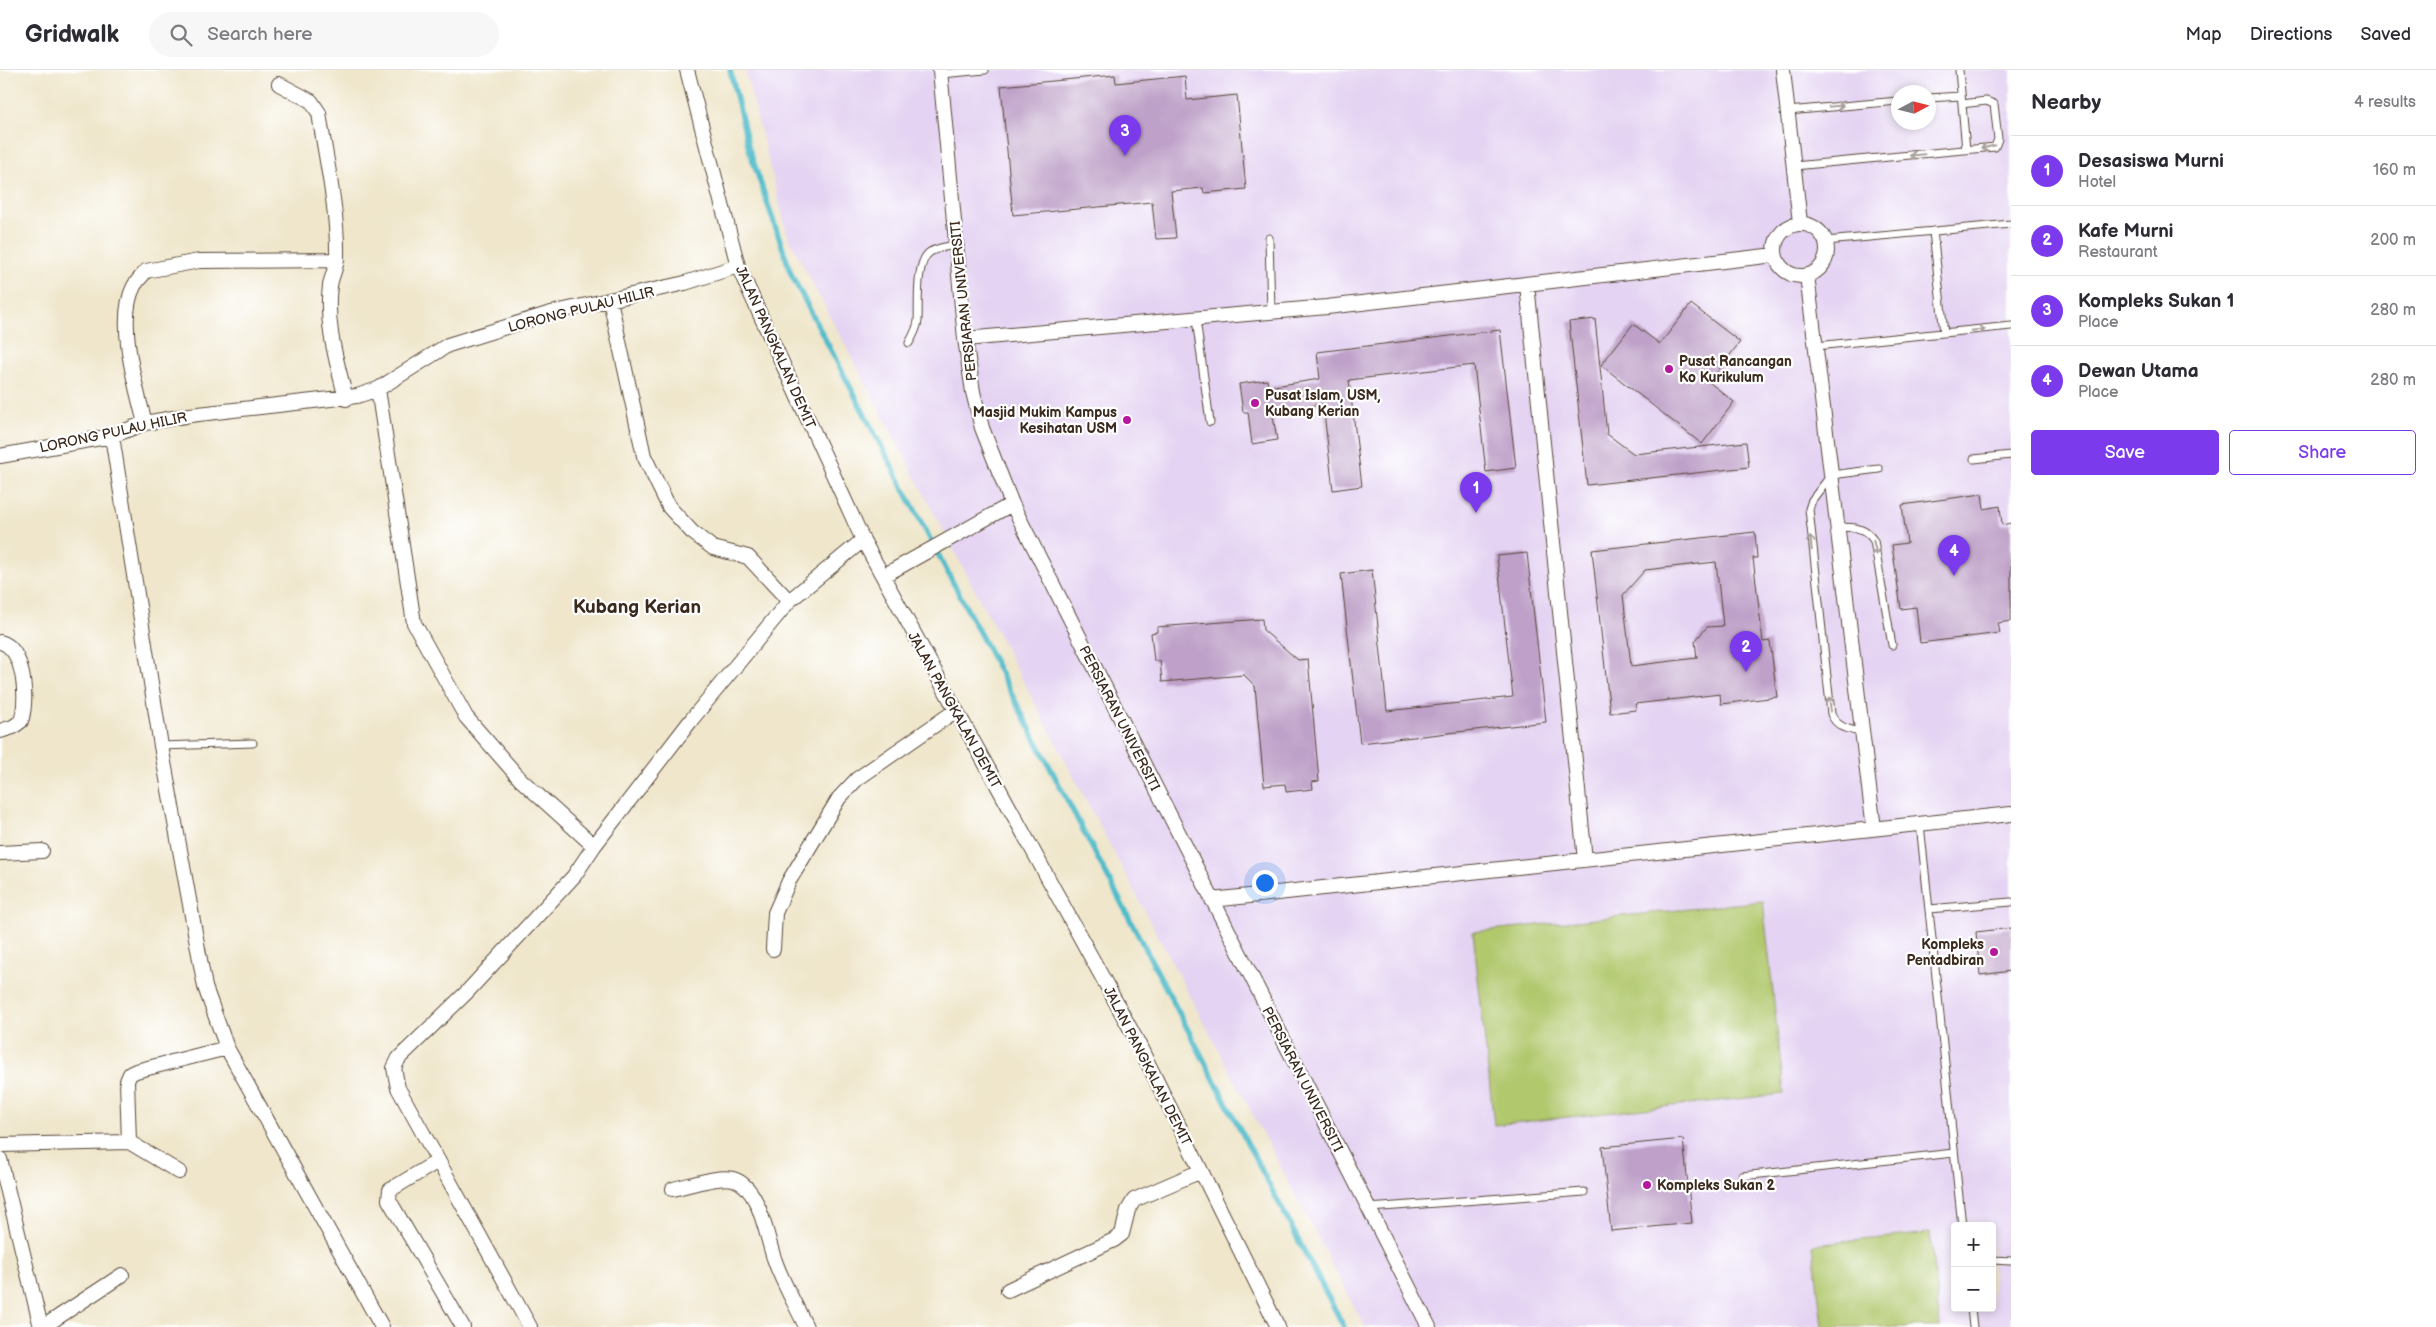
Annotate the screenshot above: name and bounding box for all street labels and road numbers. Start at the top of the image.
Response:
street label: PERSIARAN UNIVERSITI [947,220,980,382]
street label: JALAN PANGKALAN DEMIT [732,263,819,432]
street label: LORONG PULAU HILIR [506,283,656,336]
street label: LORONG PULAU HILIR [38,409,188,456]
street label: JALAN PANGKALAN DEMIT [904,629,1005,792]
street label: PERSIARAN UNIVERSITI [1076,643,1164,794]
street label: JALAN PANGKALAN DEMIT [1100,984,1195,1149]
street label: PERSIARAN UNIVERSITI [1259,1004,1347,1155]

